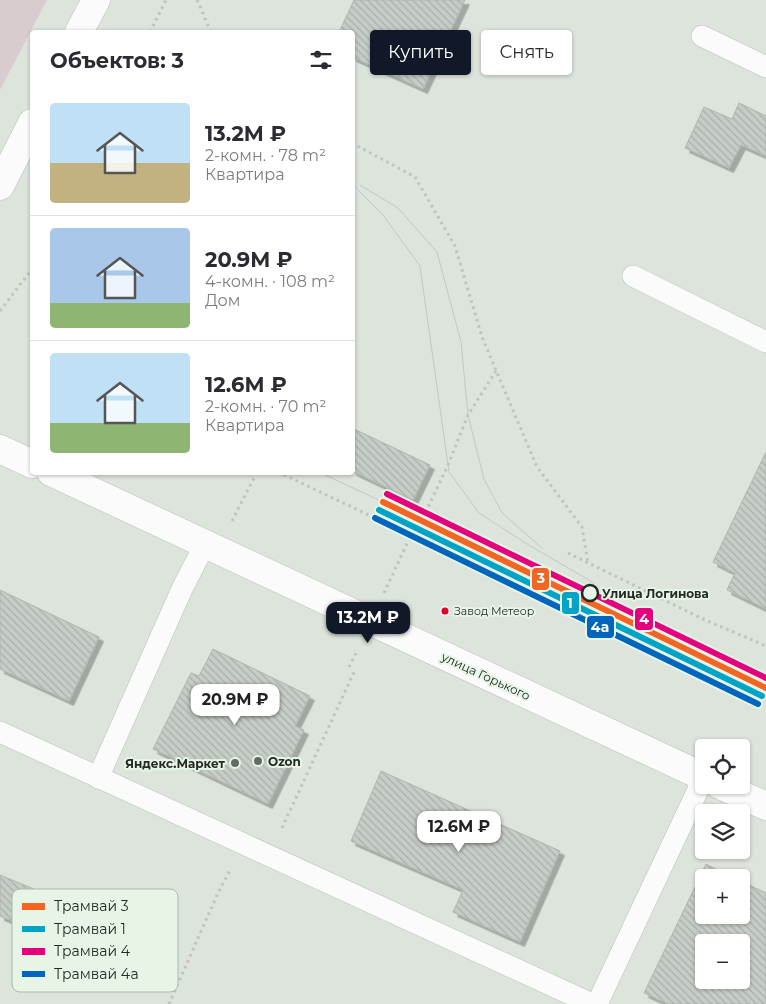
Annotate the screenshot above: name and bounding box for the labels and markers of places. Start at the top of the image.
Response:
marker: Улица Логинова [581,584,599,602]
place label: Улица Логинова [602,586,709,601]
pin: 13.2M ₽ [322,602,414,644]
place label: Завод Метеор [454,604,534,618]
marker: Завод Метеор [440,606,450,616]
pin: 20.9M ₽ [189,684,281,726]
place label: Ozon [268,754,301,769]
marker: Ozon [252,755,264,767]
place label: Яндекс.Маркет [125,756,226,771]
marker: Яндекс.Маркет [229,757,241,769]
pin: 12.6M ₽ [413,810,505,853]

